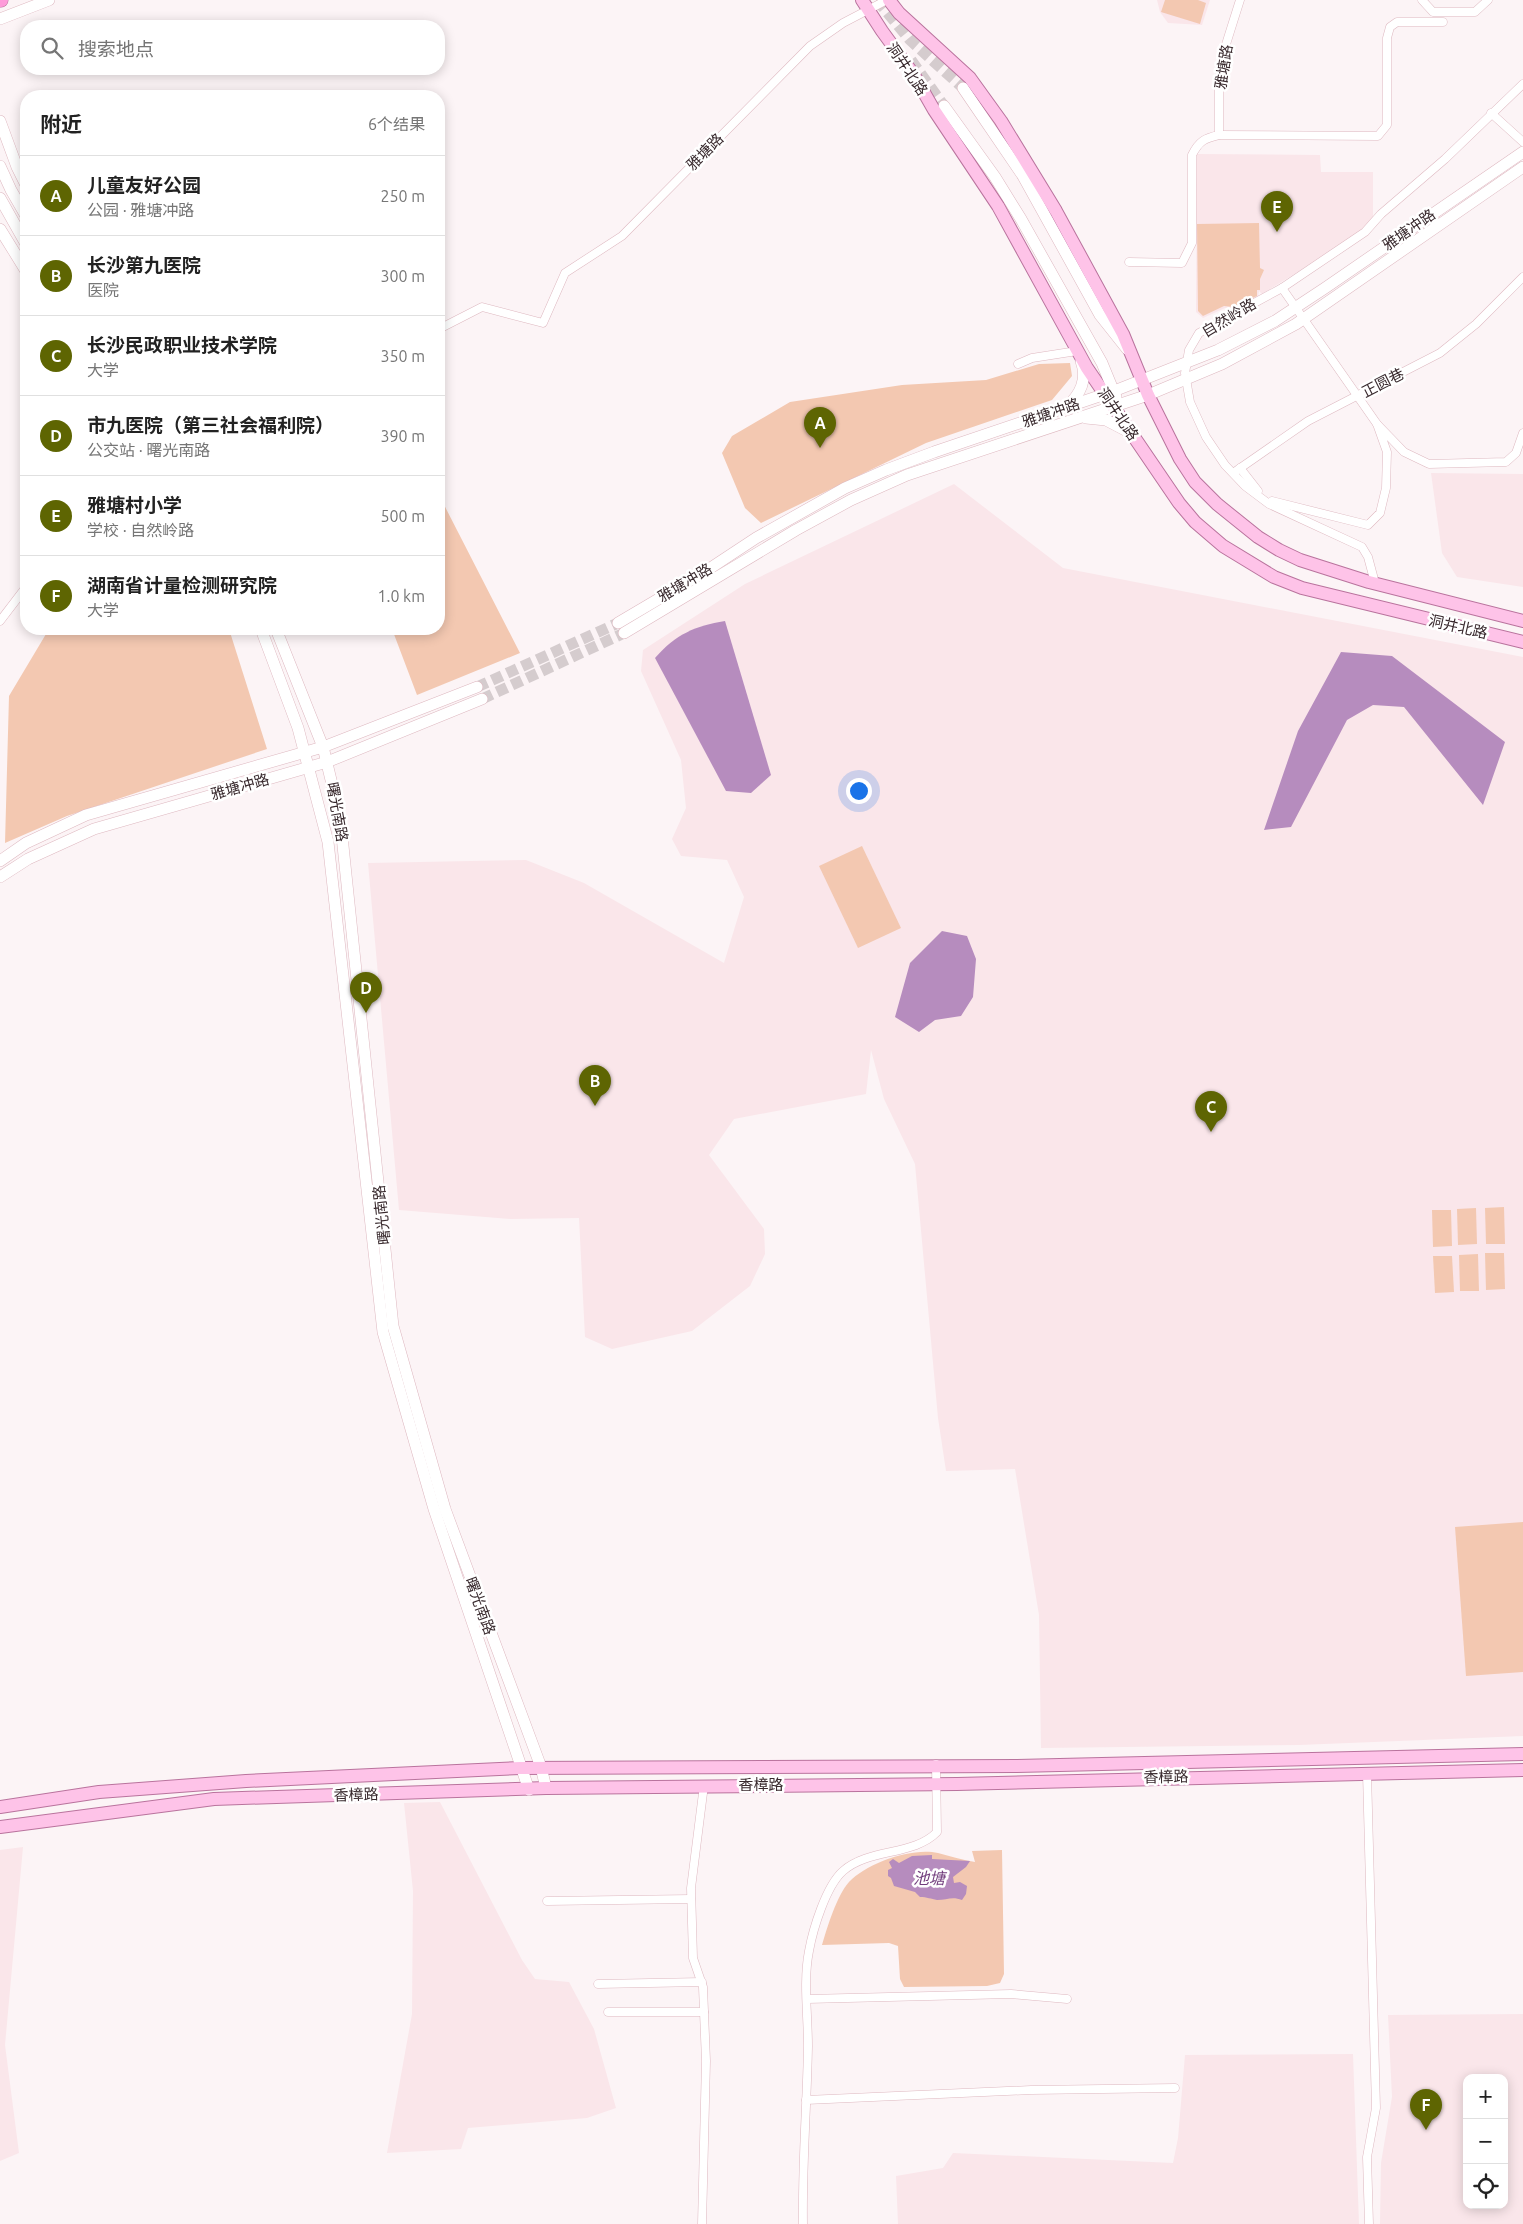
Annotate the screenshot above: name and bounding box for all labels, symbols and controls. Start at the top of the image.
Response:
search box [20,20,445,75]
icon: search [38,34,66,62]
text: 搜索地点 [78,38,154,60]
street label: 洞井北路 [884,39,931,98]
street label: 雅塘路 [1212,43,1235,90]
text: 附近 [40,112,82,136]
text: 6个结果 [368,115,425,133]
street label: 雅塘路 [683,130,727,174]
text: 儿童友好公园 [87,174,201,196]
text: A [50,187,62,205]
text: 250 m [380,187,425,205]
pin: E [1261,191,1293,232]
text: 公园 · 雅塘冲路 [87,201,194,219]
street label: 雅塘冲路 [1379,205,1438,254]
text: 长沙第九医院 [87,254,201,276]
text: B [51,267,61,285]
text: 300 m [380,267,425,285]
text: 医院 [87,281,119,299]
street label: 自然岭路 [1199,295,1259,340]
text: 长沙民政职业技术学院 [87,334,277,356]
text: C [51,347,61,365]
text: 350 m [380,347,425,365]
text: 大学 [87,361,119,379]
street label: 正圆巷 [1359,365,1407,400]
street label: 洞井北路 [1095,384,1142,443]
street label: 雅塘冲路 [1020,395,1082,430]
pin: A [804,407,836,448]
text: 市九医院（第三社会福利院） [87,414,334,436]
text: D [50,427,62,445]
text: 390 m [380,427,425,445]
text: 公交站 · 曙光南路 [87,441,210,459]
text: 雅塘村小学 [87,494,182,516]
text: E [51,507,61,525]
text: 500 m [380,507,425,525]
text: 学校 · 自然岭路 [87,521,194,539]
street label: 雅塘冲路 [655,560,715,605]
text: 湖南省计量检测研究院 [87,574,277,596]
text: F [52,587,61,605]
text: 1.0 km [377,587,425,605]
text: 大学 [87,601,119,619]
street label: 洞井北路 [1427,611,1489,642]
street label: 雅塘冲路 [209,770,271,803]
your location [846,778,872,804]
street label: 曙光南路 [324,781,351,843]
pin: D [350,972,382,1013]
pin: B [579,1065,611,1106]
pin: C [1195,1091,1227,1132]
street label: 曙光南路 [370,1184,393,1246]
street label: 曙光南路 [462,1575,499,1637]
street label: 香樟路 [1143,1768,1189,1785]
street label: 香樟路 [738,1776,784,1793]
street label: 香樟路 [333,1785,379,1804]
water label: 池塘 [913,1869,948,1887]
map controls [1463,2074,1508,2209]
button: + [1463,2074,1508,2119]
pin: F [1410,2089,1442,2130]
button: − [1463,2119,1508,2164]
button: locate [1463,2164,1508,2209]

